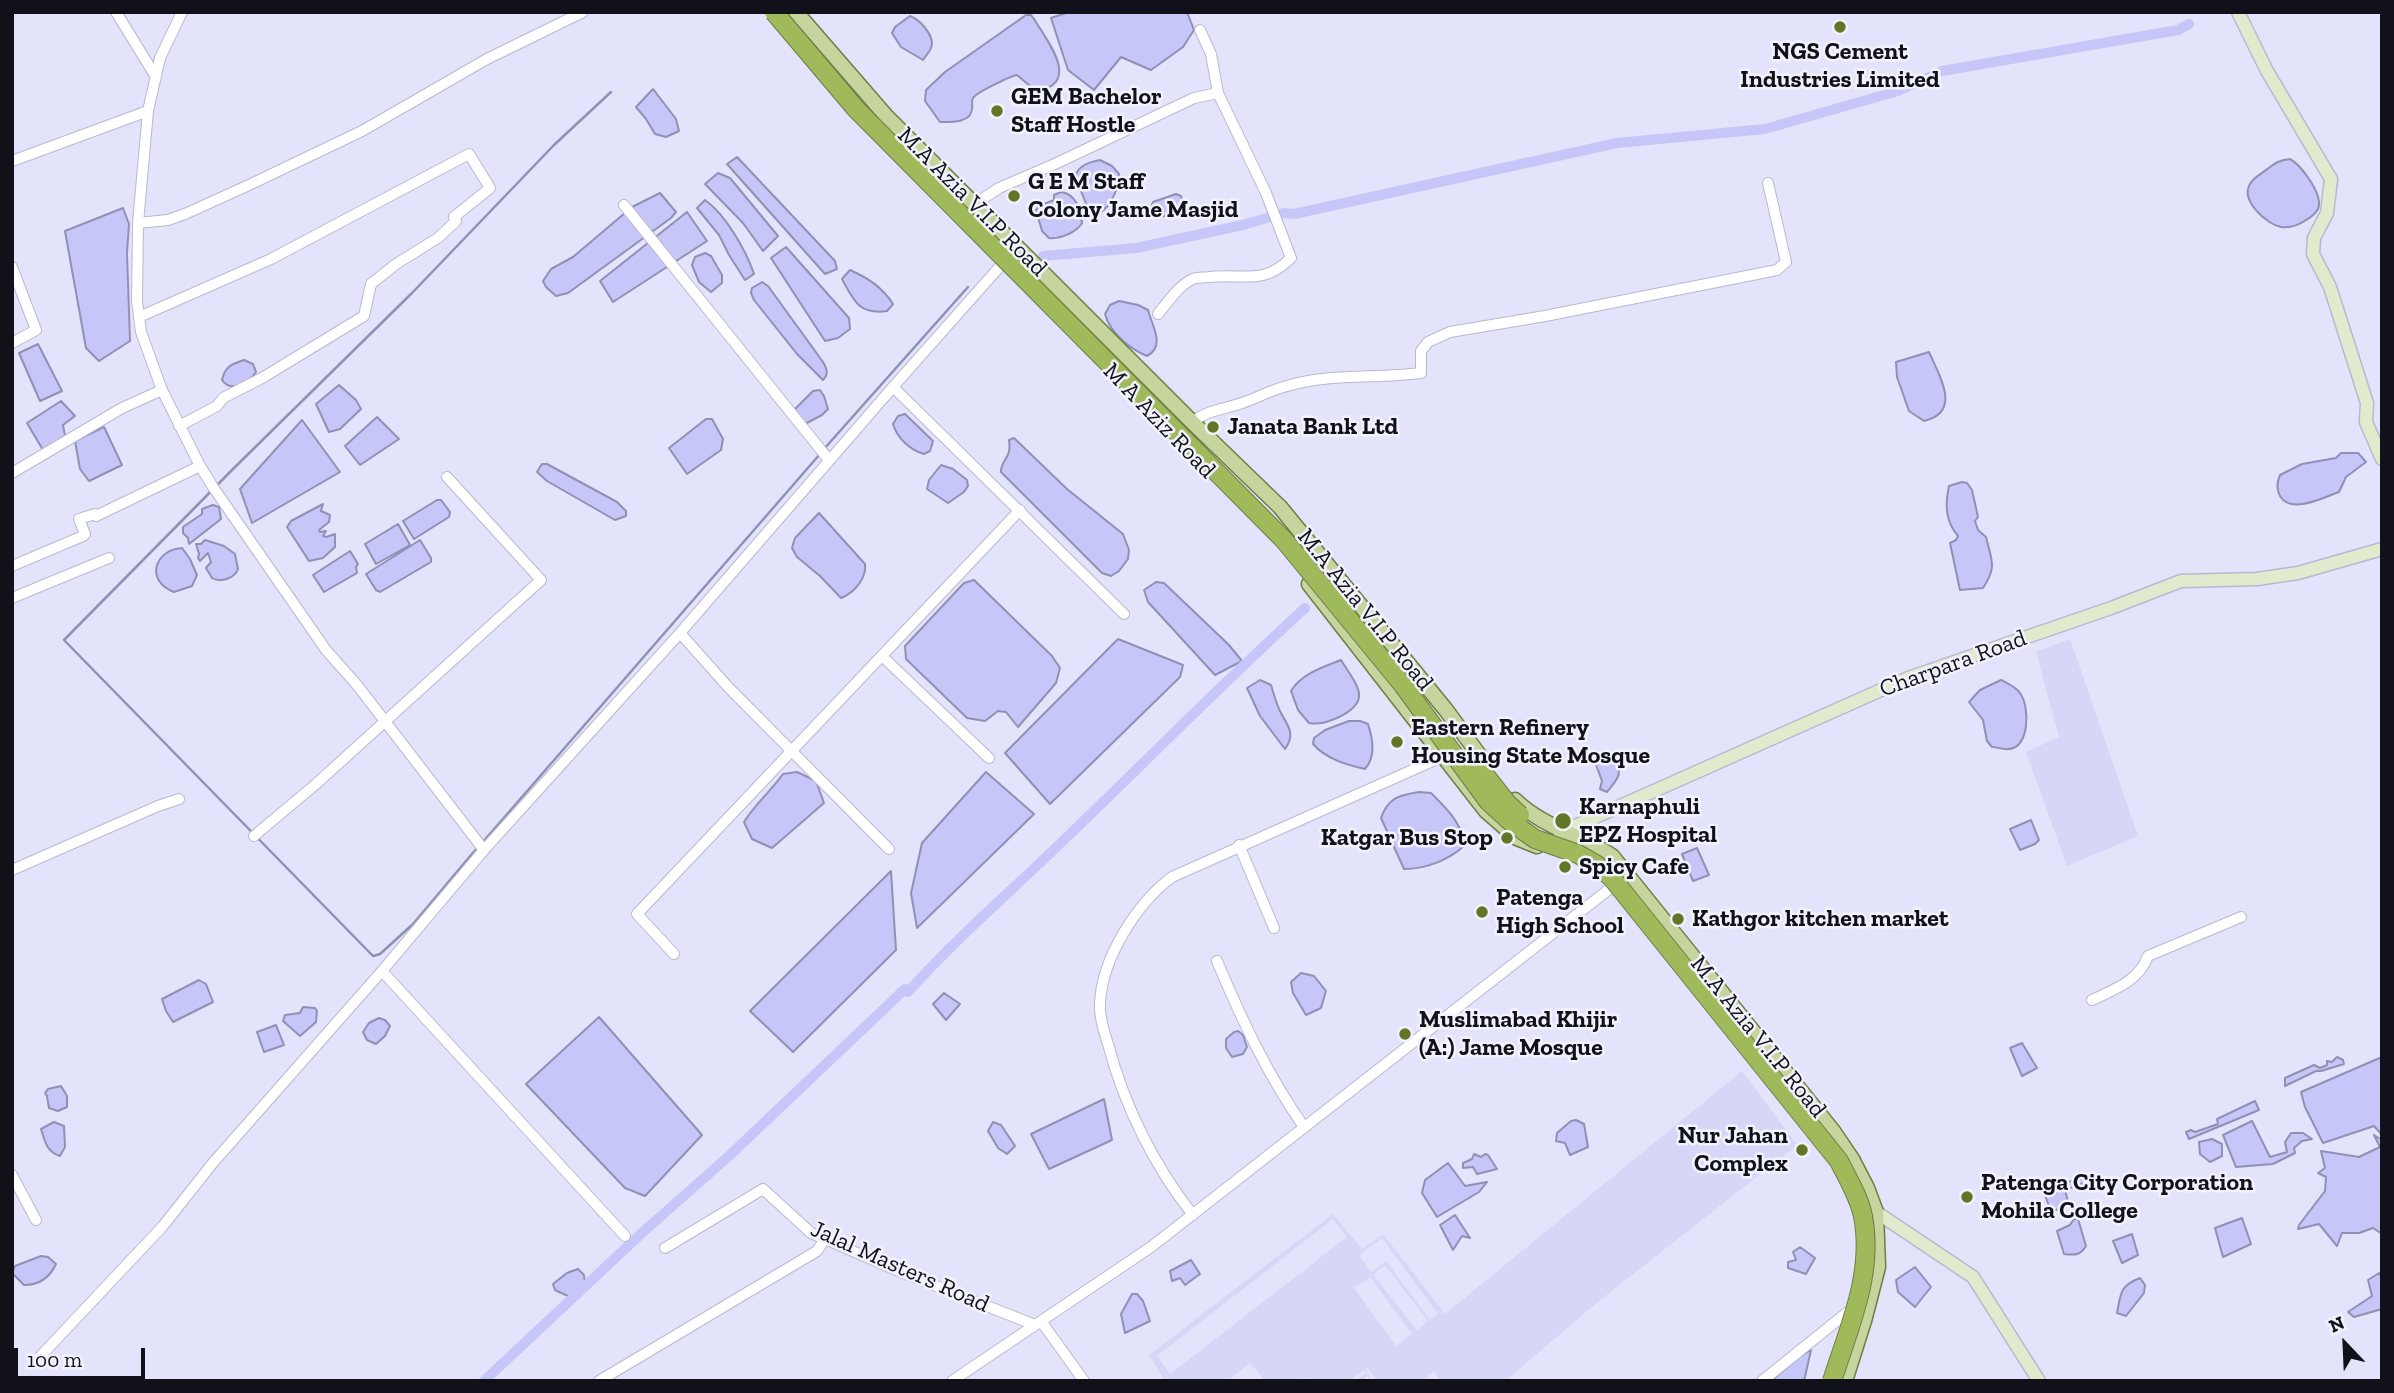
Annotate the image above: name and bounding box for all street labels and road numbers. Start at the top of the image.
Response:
street label: M.A Azia V.I.P Road [891,121,1053,283]
street label: M A Aziz Road [1097,357,1221,485]
street label: M.A Azia V.I.P Road [1291,523,1439,697]
street label: Charpara Road [1876,624,2030,704]
street label: M.A Azia V.I.P Road [1684,950,1832,1124]
street label: Jalal Masters Road [806,1215,994,1319]

